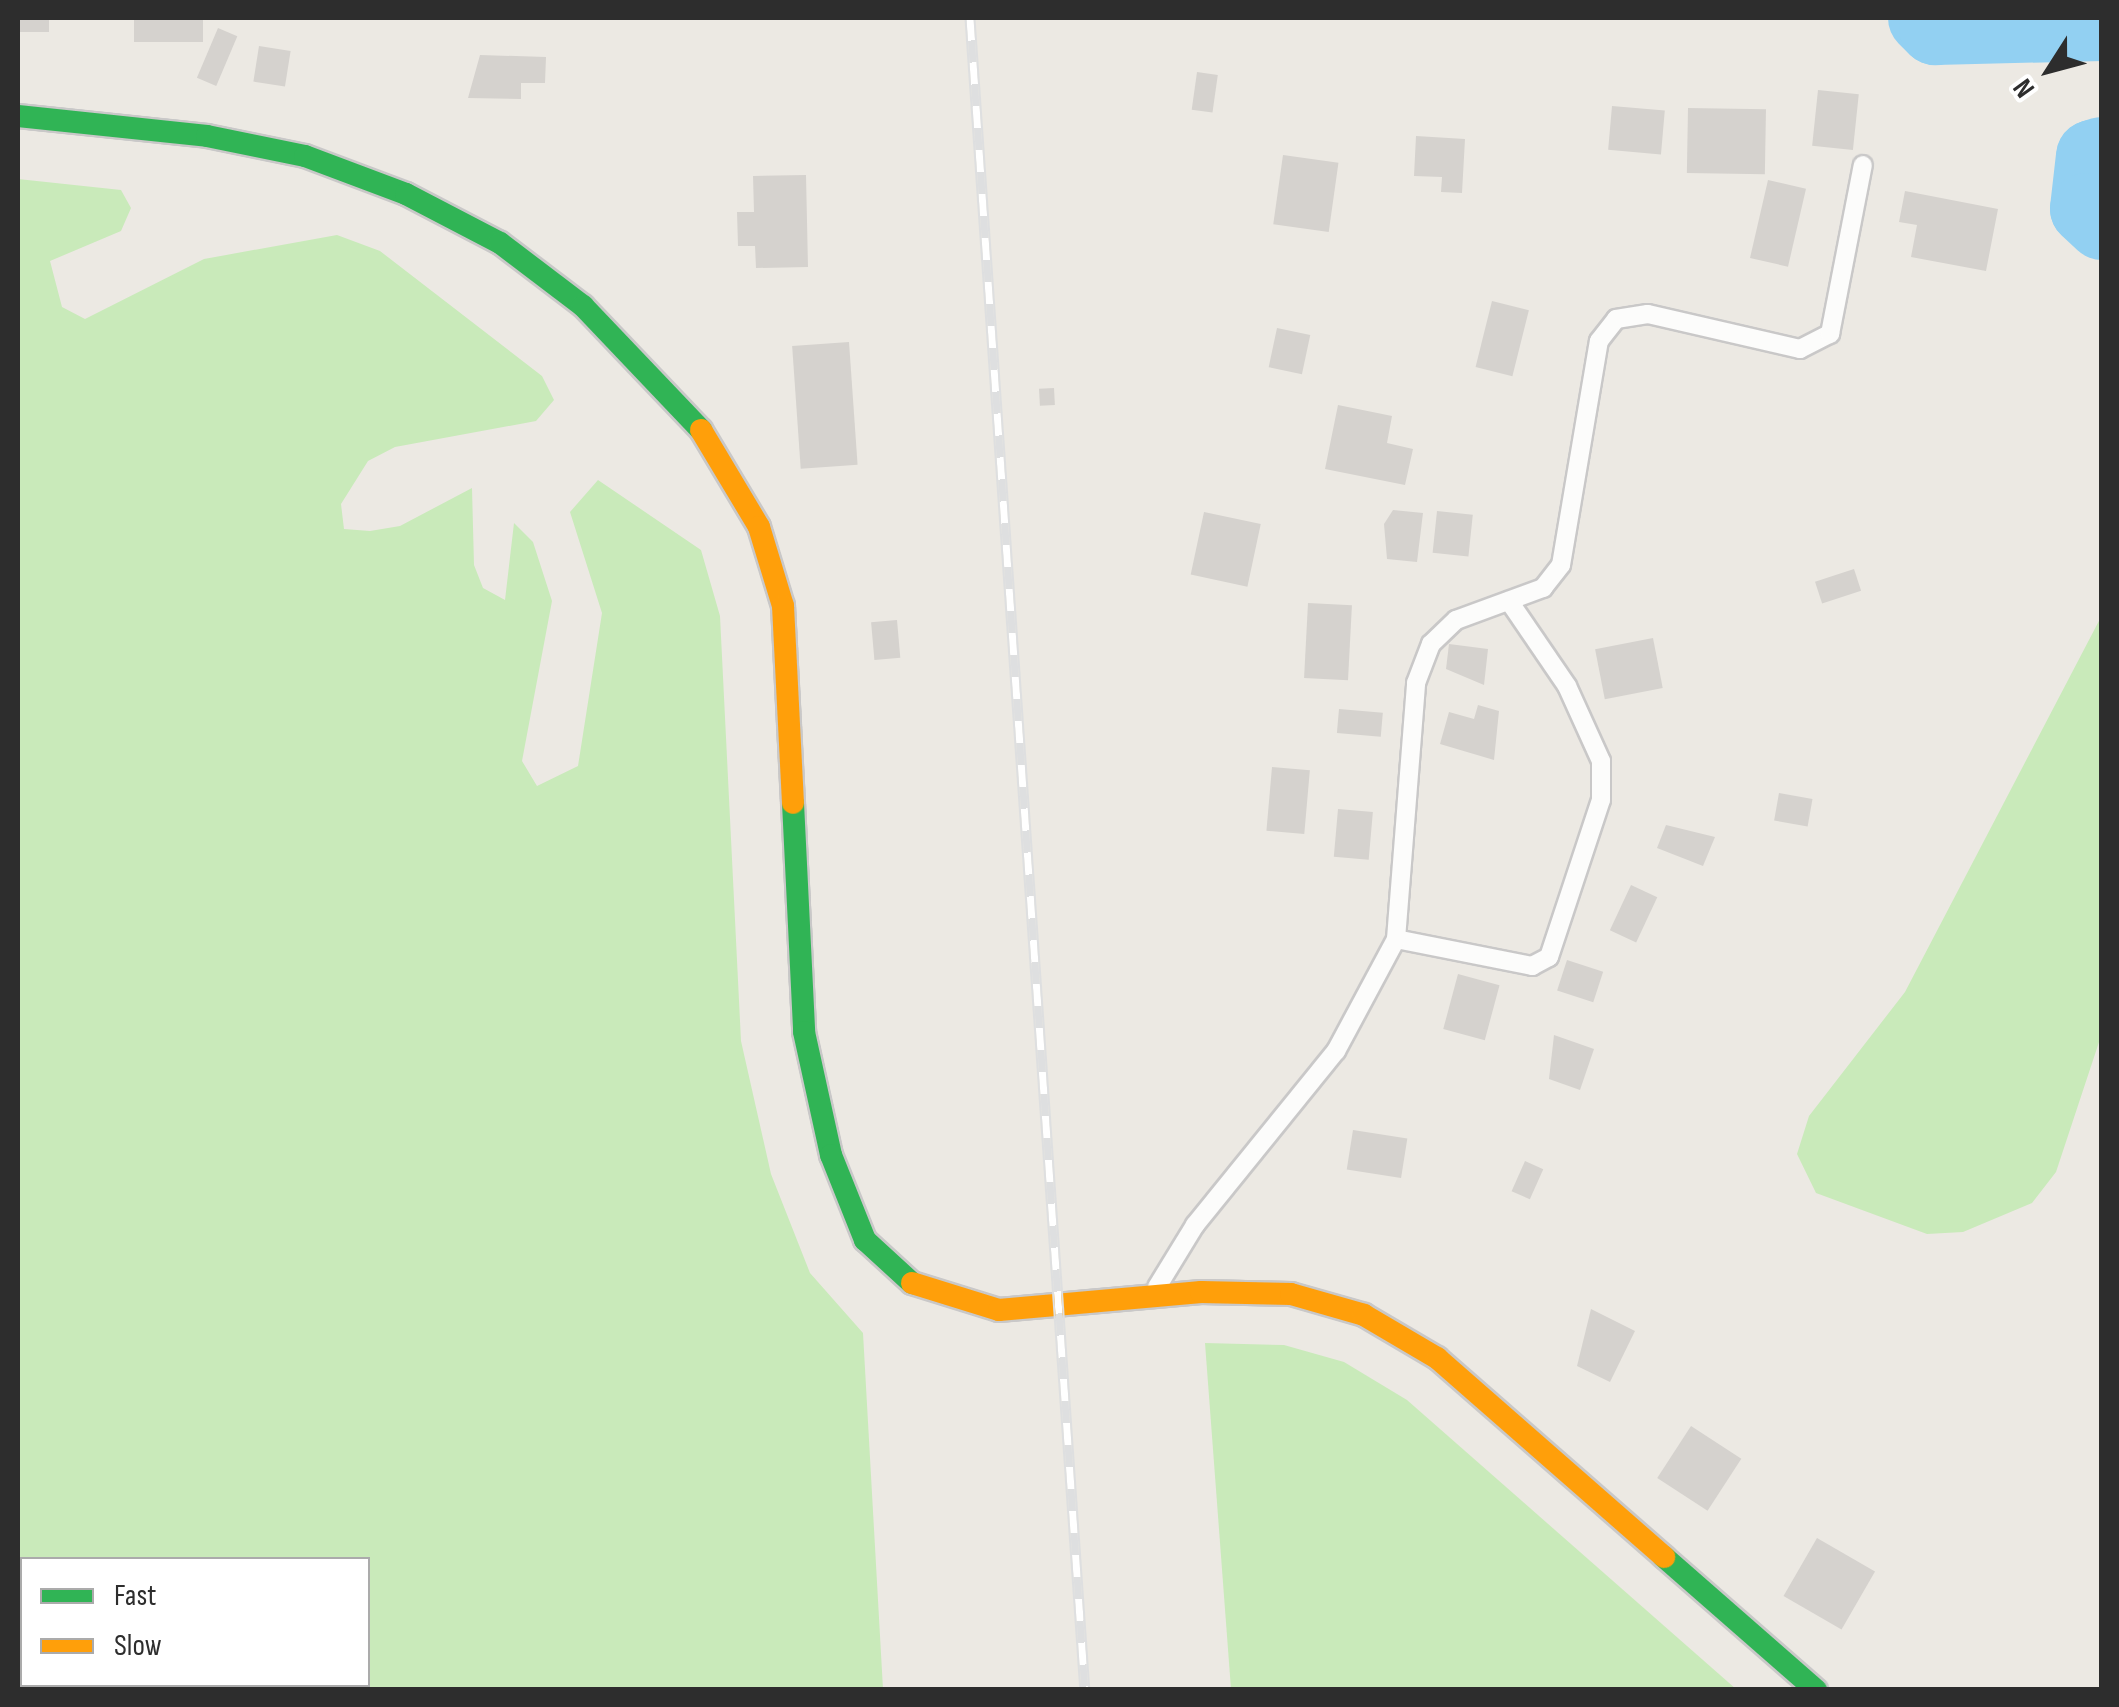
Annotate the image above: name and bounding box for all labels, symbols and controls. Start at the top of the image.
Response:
north arrow [1999,20,2099,120]
text: N [2007,72,2042,104]
legend [20,1557,370,1687]
text: Fast [114,1578,156,1614]
text: Slow [114,1628,162,1664]

